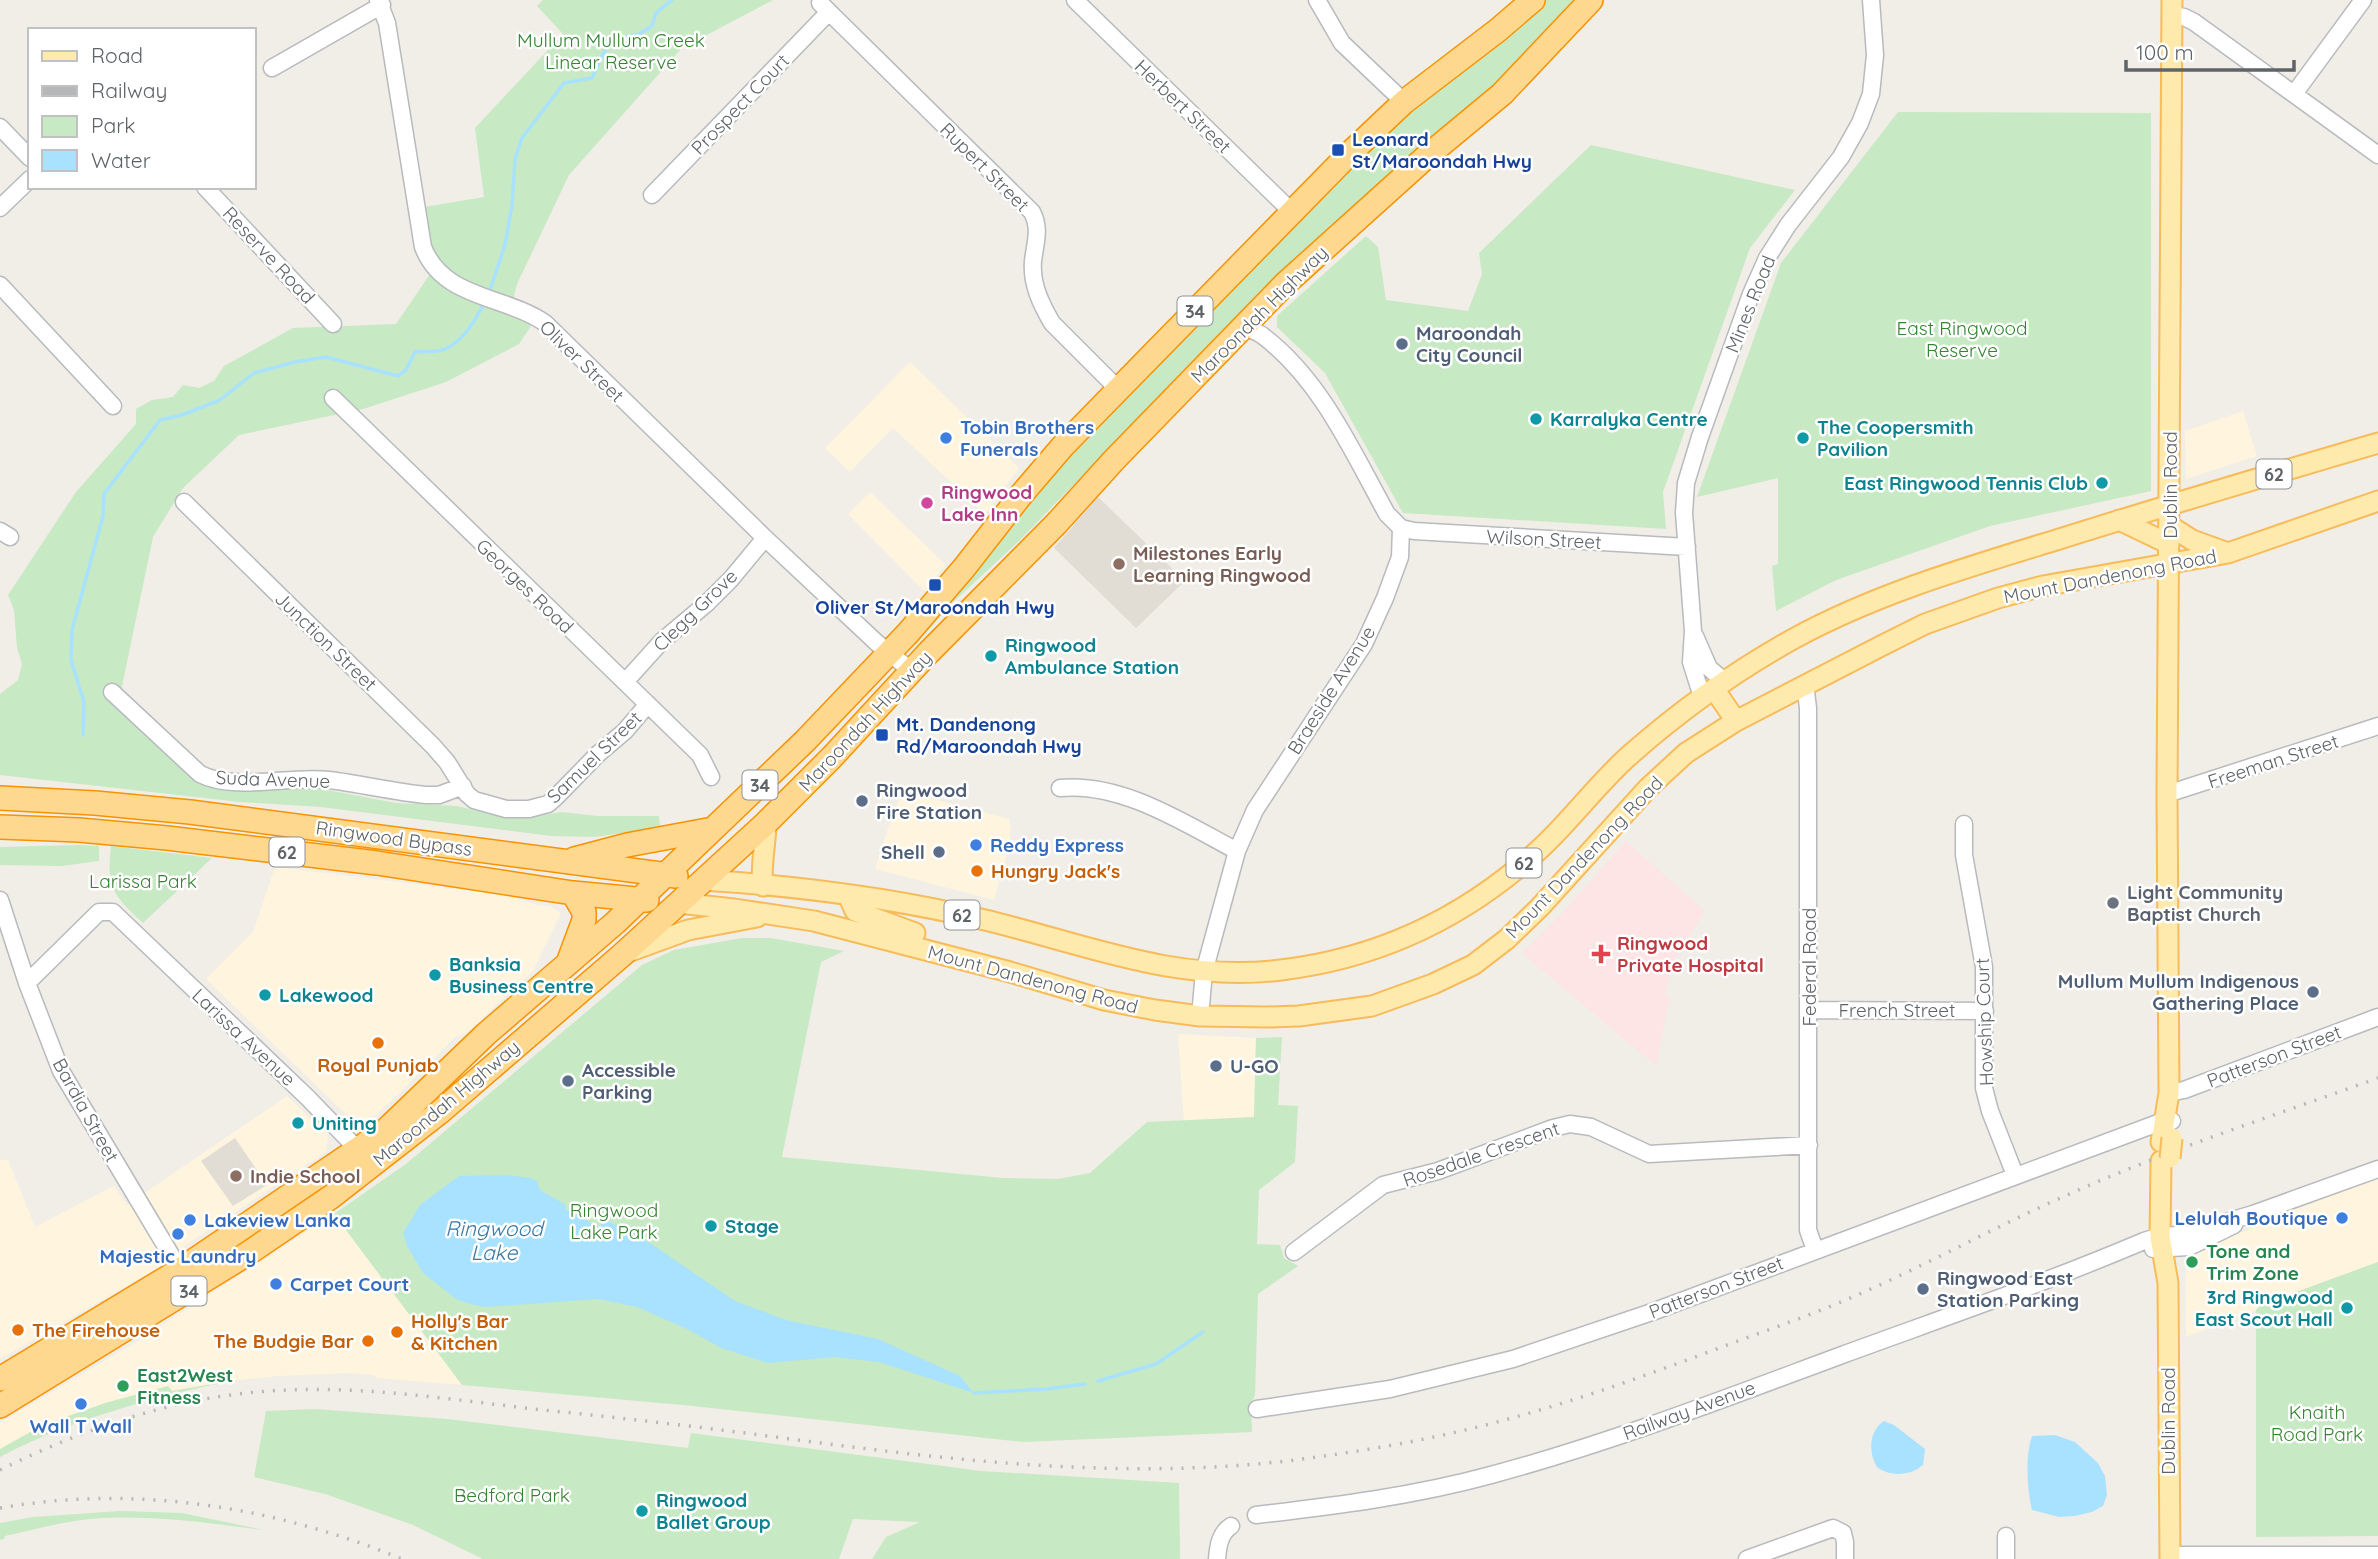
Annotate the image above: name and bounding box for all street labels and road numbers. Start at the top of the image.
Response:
street label: Prospect Court [686,49,794,159]
street label: Herbert Street [1130,54,1236,158]
street label: Rupert Street [935,117,1035,217]
street label: Reserve Road [218,201,320,309]
street label: Maroondah Highway [1185,240,1333,388]
street label: Mines Road [1720,252,1780,356]
road number: 34 [1178,296,1212,326]
street label: Oliver Street [535,315,629,407]
street label: Dublin Road [2158,431,2182,539]
road number: 62 [2256,460,2292,488]
street label: Wilson Street [1486,524,1602,554]
street label: Georges Road [471,534,579,638]
street label: Mount Dandenong Road [2001,544,2219,608]
street label: Clegg Grove [648,564,742,656]
street label: Junction Street [270,586,382,696]
street label: Braeside Avenue [1282,621,1380,759]
street label: Maroondah Highway [793,645,937,797]
street label: Samuel Street [542,706,646,808]
street label: Freeman Street [2205,729,2341,793]
street label: Suda Avenue [215,765,331,793]
road number: 34 [742,770,778,800]
street label: Mount Dandenong Road [1500,771,1668,943]
street label: Ringwood Bypass [314,815,474,861]
road number: 62 [270,838,304,866]
road number: 62 [1506,848,1542,878]
road number: 62 [944,900,979,930]
street label: Federal Road [1797,908,1821,1026]
street label: Mount Dandenong Road [925,939,1141,1019]
street label: Howship Court [1970,957,1998,1087]
street label: Larissa Avenue [187,983,301,1091]
street label: French Street [1839,998,1955,1022]
street label: Patterson Street [2203,1019,2345,1093]
street label: Maroondah Highway [368,1035,524,1171]
street label: Bardia Street [48,1054,124,1166]
street label: Rosedale Crescent [1400,1116,1562,1192]
street label: Patterson Street [1645,1250,1787,1324]
road number: 34 [172,1276,206,1306]
street label: Dublin Road [2156,1367,2180,1475]
street label: Railway Avenue [1619,1375,1759,1445]

